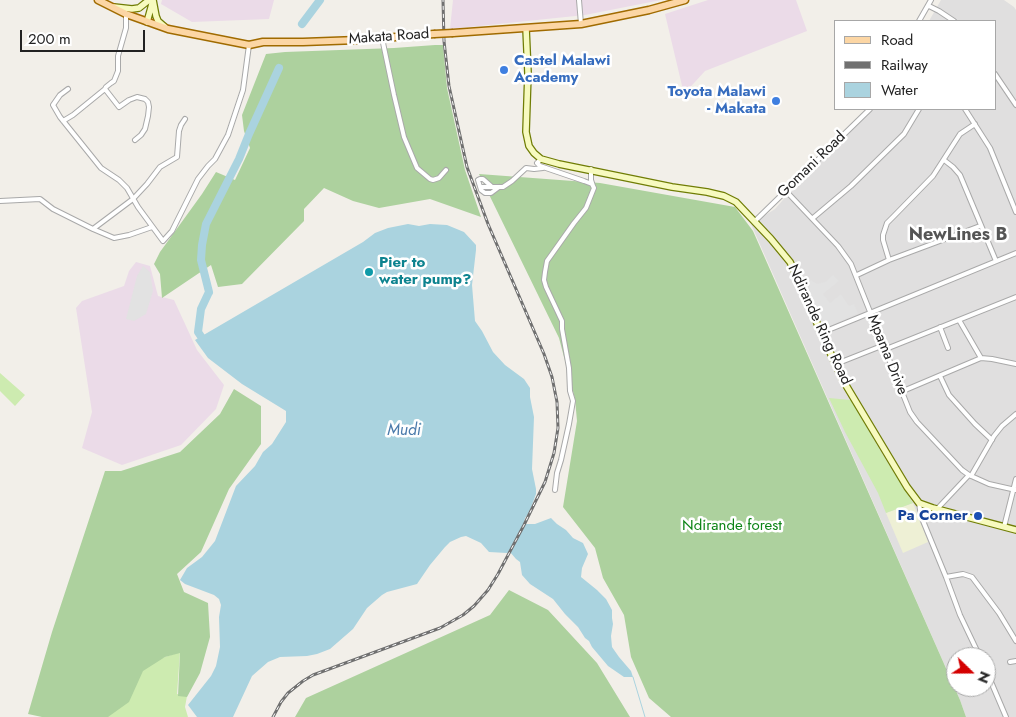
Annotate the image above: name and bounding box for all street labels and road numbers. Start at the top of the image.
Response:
street label: Makata Road [348,25,430,49]
street label: Gomani Road [774,128,850,202]
street label: Ndirande Ring Road [783,262,855,388]
street label: Mpama Drive [863,312,911,398]

